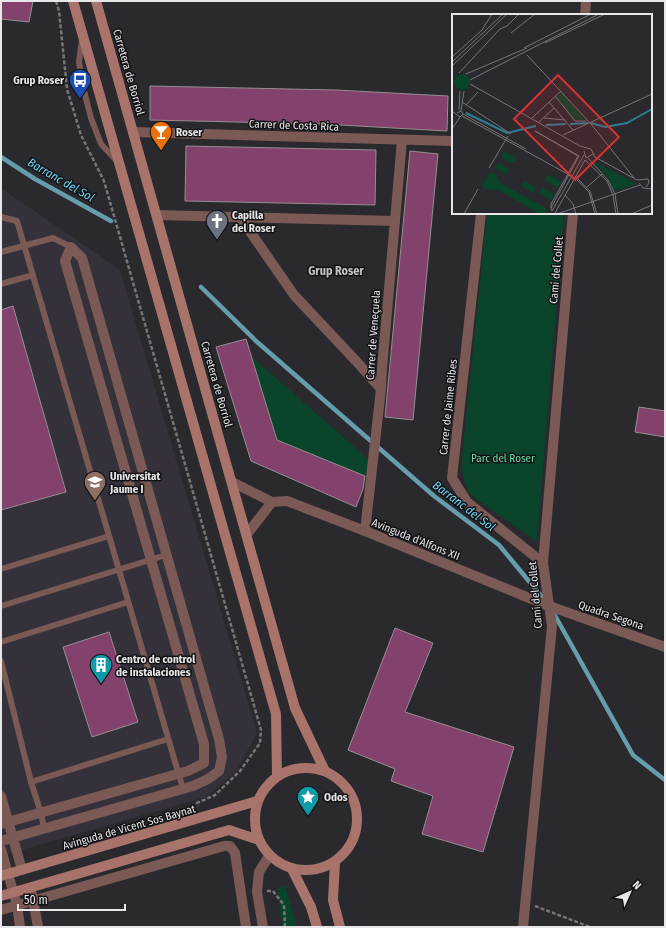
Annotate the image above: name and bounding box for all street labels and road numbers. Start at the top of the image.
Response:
street label: Carretera de Borriol [110,28,147,117]
street label: Carrer de Costa Rica [249,117,339,134]
street label: Camí del Collet [547,235,566,304]
street label: Carrer de Veneçuela [364,290,383,380]
street label: Carretera de Borriol [198,340,235,429]
street label: Carrer de Jaime Ribes [437,358,460,456]
street label: Avinguda d'Alfons XII [370,516,462,563]
street label: Camí del Collet [526,560,545,629]
street label: Quadra Segona [576,598,645,633]
street label: Avinguda de Vicent Sos Baynat [61,802,197,853]

